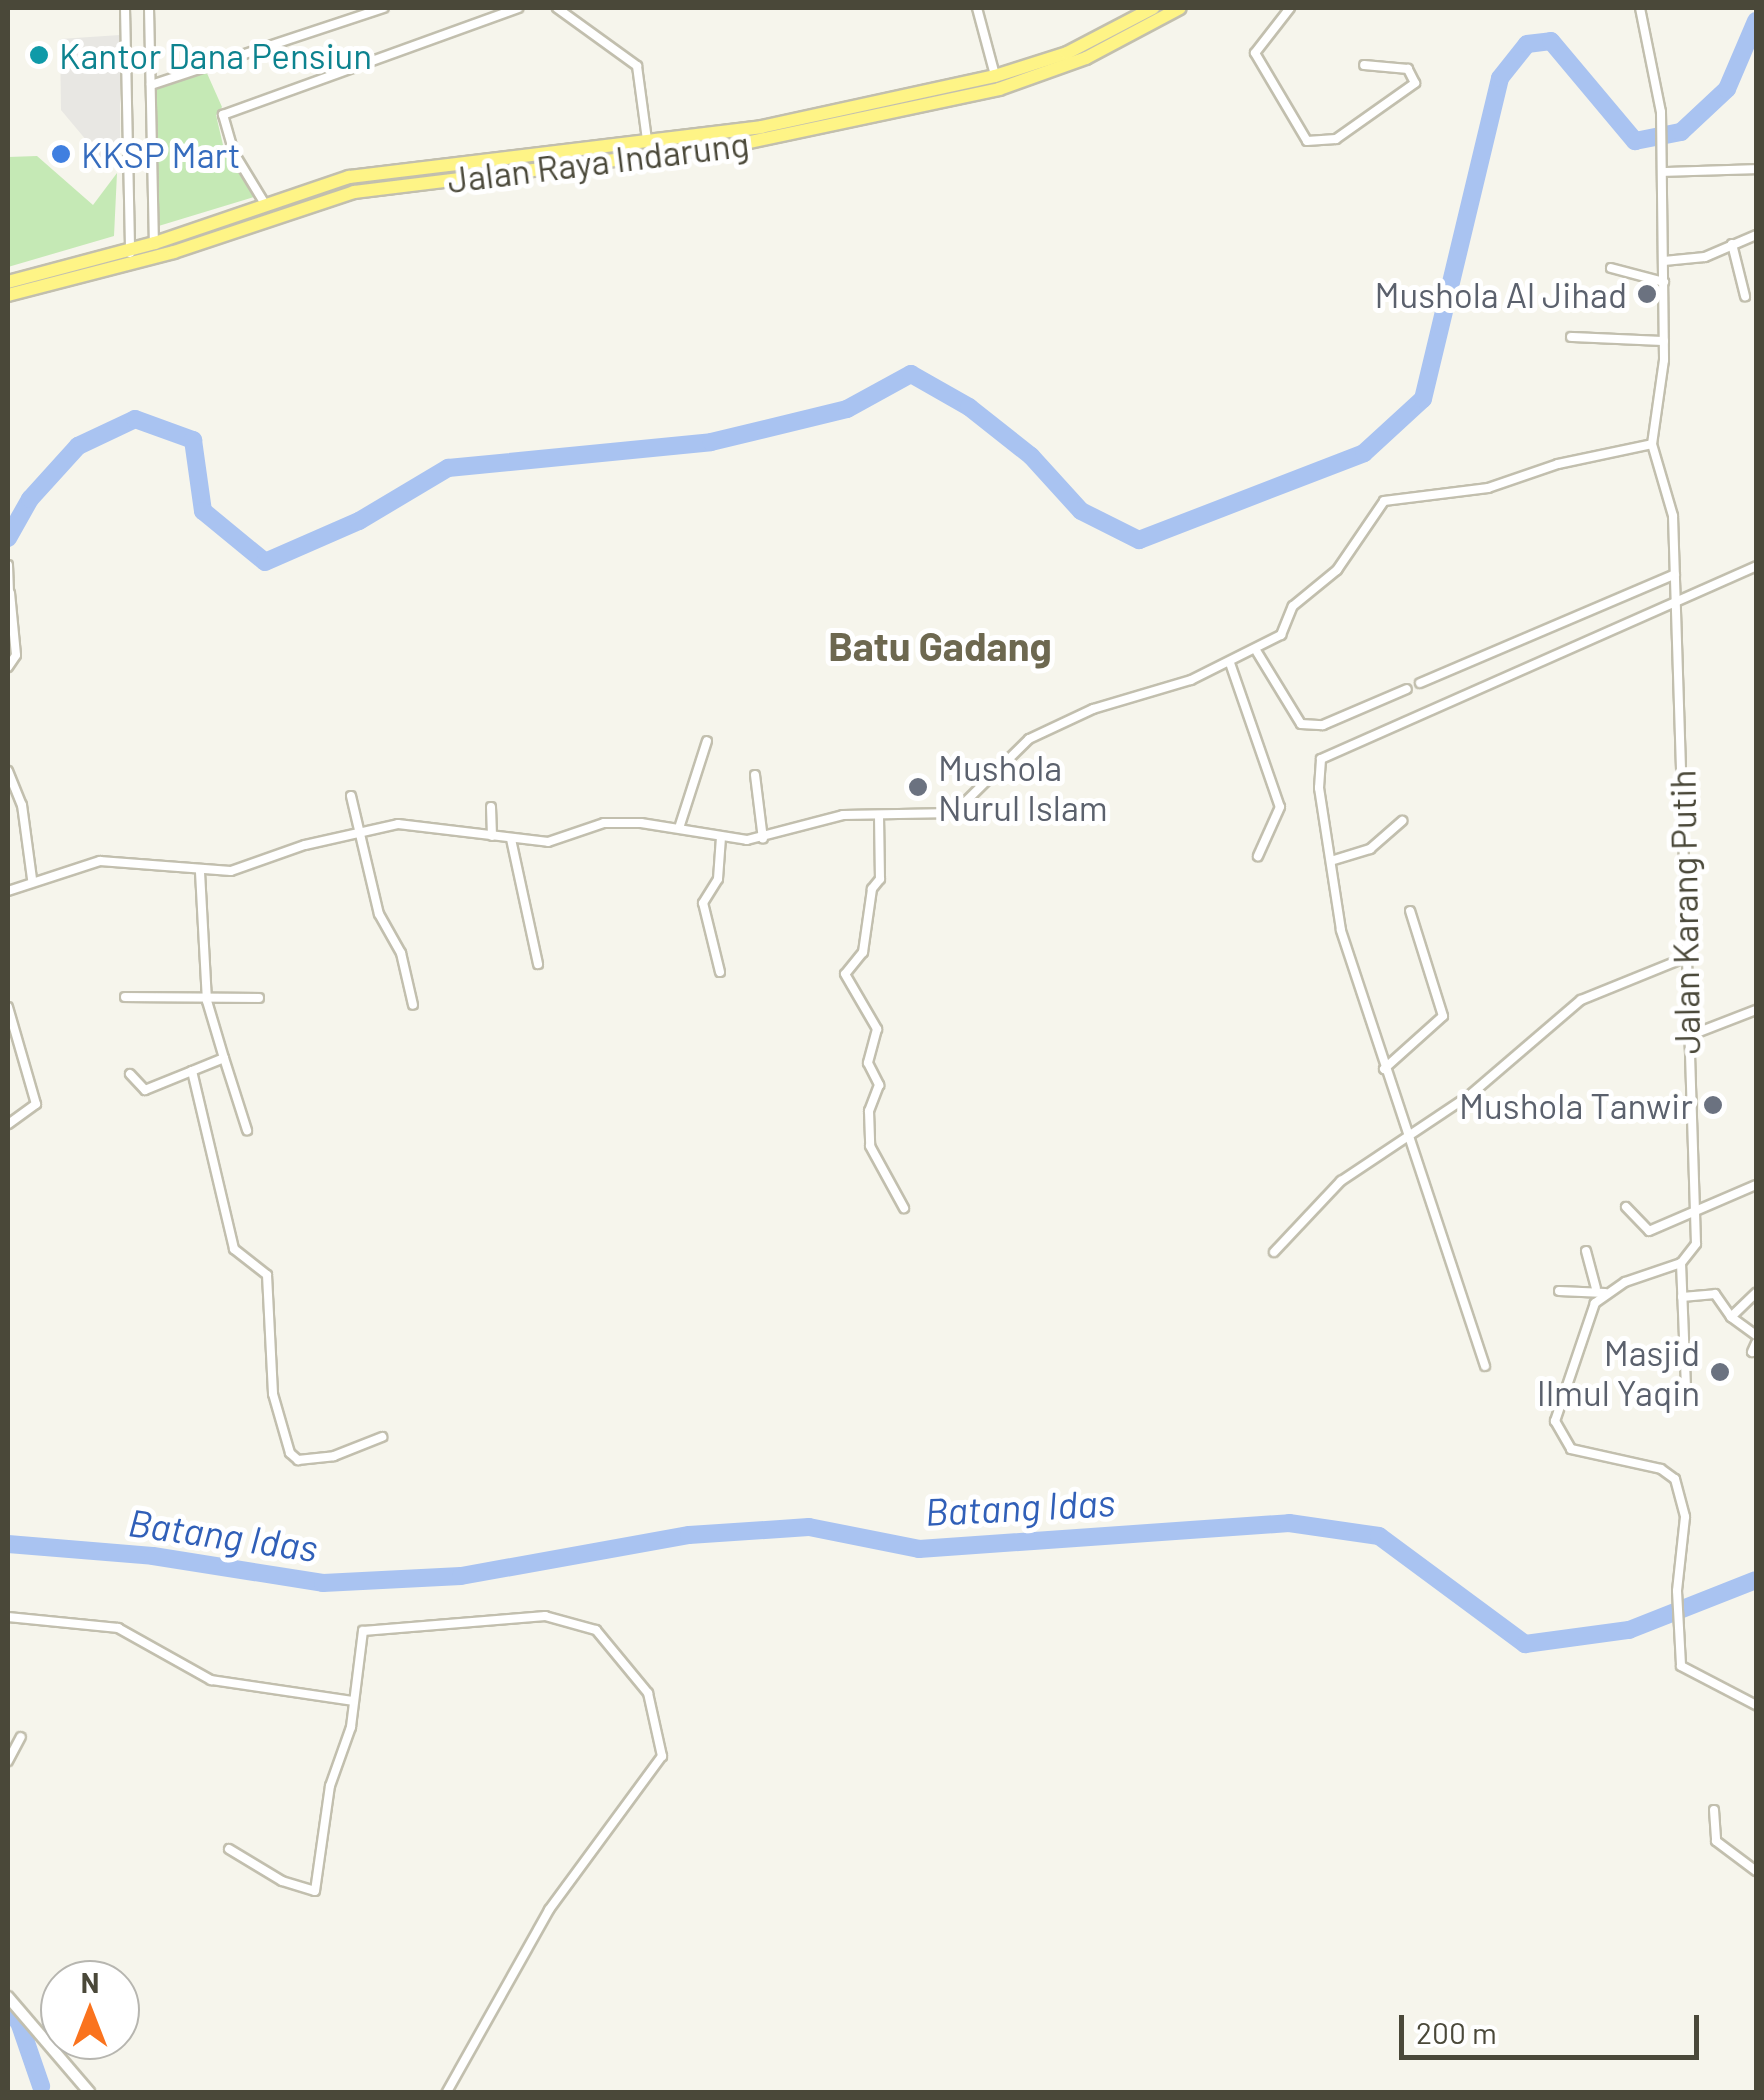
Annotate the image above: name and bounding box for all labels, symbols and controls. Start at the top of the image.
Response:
place label: Kantor Dana Pensiun [59,34,372,76]
marker: Kantor Dana Pensiun [28,44,50,66]
street label: Jalan Raya Indarung [445,122,751,200]
place label: KKSP Mart [81,133,240,175]
marker: KKSP Mart [50,143,72,165]
place label: Mushola Al Jihad [1374,273,1627,315]
marker: Mushola Al Jihad [1636,283,1658,305]
district label: Batu Gadang [828,621,1052,669]
place label: Mushola Nurul Islam [938,746,1108,828]
street label: Jalan Karang Putih [1661,770,1707,1054]
marker: Mushola Nurul Islam [907,776,929,798]
place label: Mushola Tanwir [1459,1084,1693,1126]
marker: Mushola Tanwir [1702,1094,1724,1116]
place label: Masjid Ilmul Yaqin [1537,1331,1700,1413]
marker: Masjid Ilmul Yaqin [1709,1361,1731,1383]
water label: Batang Idas [924,1479,1116,1535]
water label: Batang Idas [126,1499,320,1571]
north arrow [40,1960,140,2060]
text: N [81,1965,99,1999]
scale bar [1404,1995,1704,2057]
text: 200 m [1416,2014,1497,2050]

